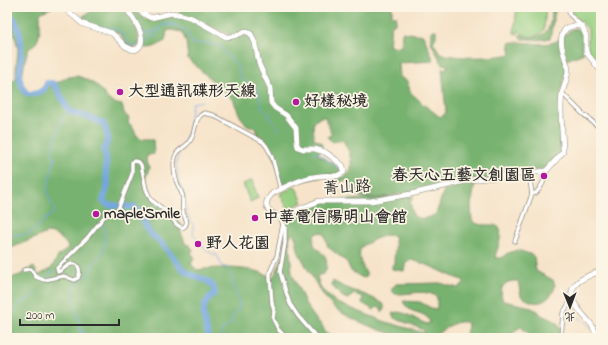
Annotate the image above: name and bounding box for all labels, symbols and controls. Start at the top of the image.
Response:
place label: 大型通訊碟形天線 [128,80,256,104]
marker: 大型通訊碟形天線 [115,87,125,97]
place label: 好樣秘境 [304,90,368,114]
marker: 好樣秘境 [291,97,301,107]
place label: 春天心五藝文創園區 [392,164,536,188]
marker: 春天心五藝文創園區 [539,171,549,181]
street label: 菁山路 [322,175,372,201]
place label: maple'Smile [104,202,181,226]
place label: 中華電信陽明山會館 [263,206,407,230]
marker: maple'Smile [91,209,101,219]
marker: 中華電信陽明山會館 [250,213,260,223]
place label: 野人花園 [206,232,270,256]
marker: 野人花園 [193,239,203,249]
north arrow [550,287,590,327]
scale bar [20,301,119,327]
text: 200 m [26,307,55,325]
text: 北 [565,308,576,324]

